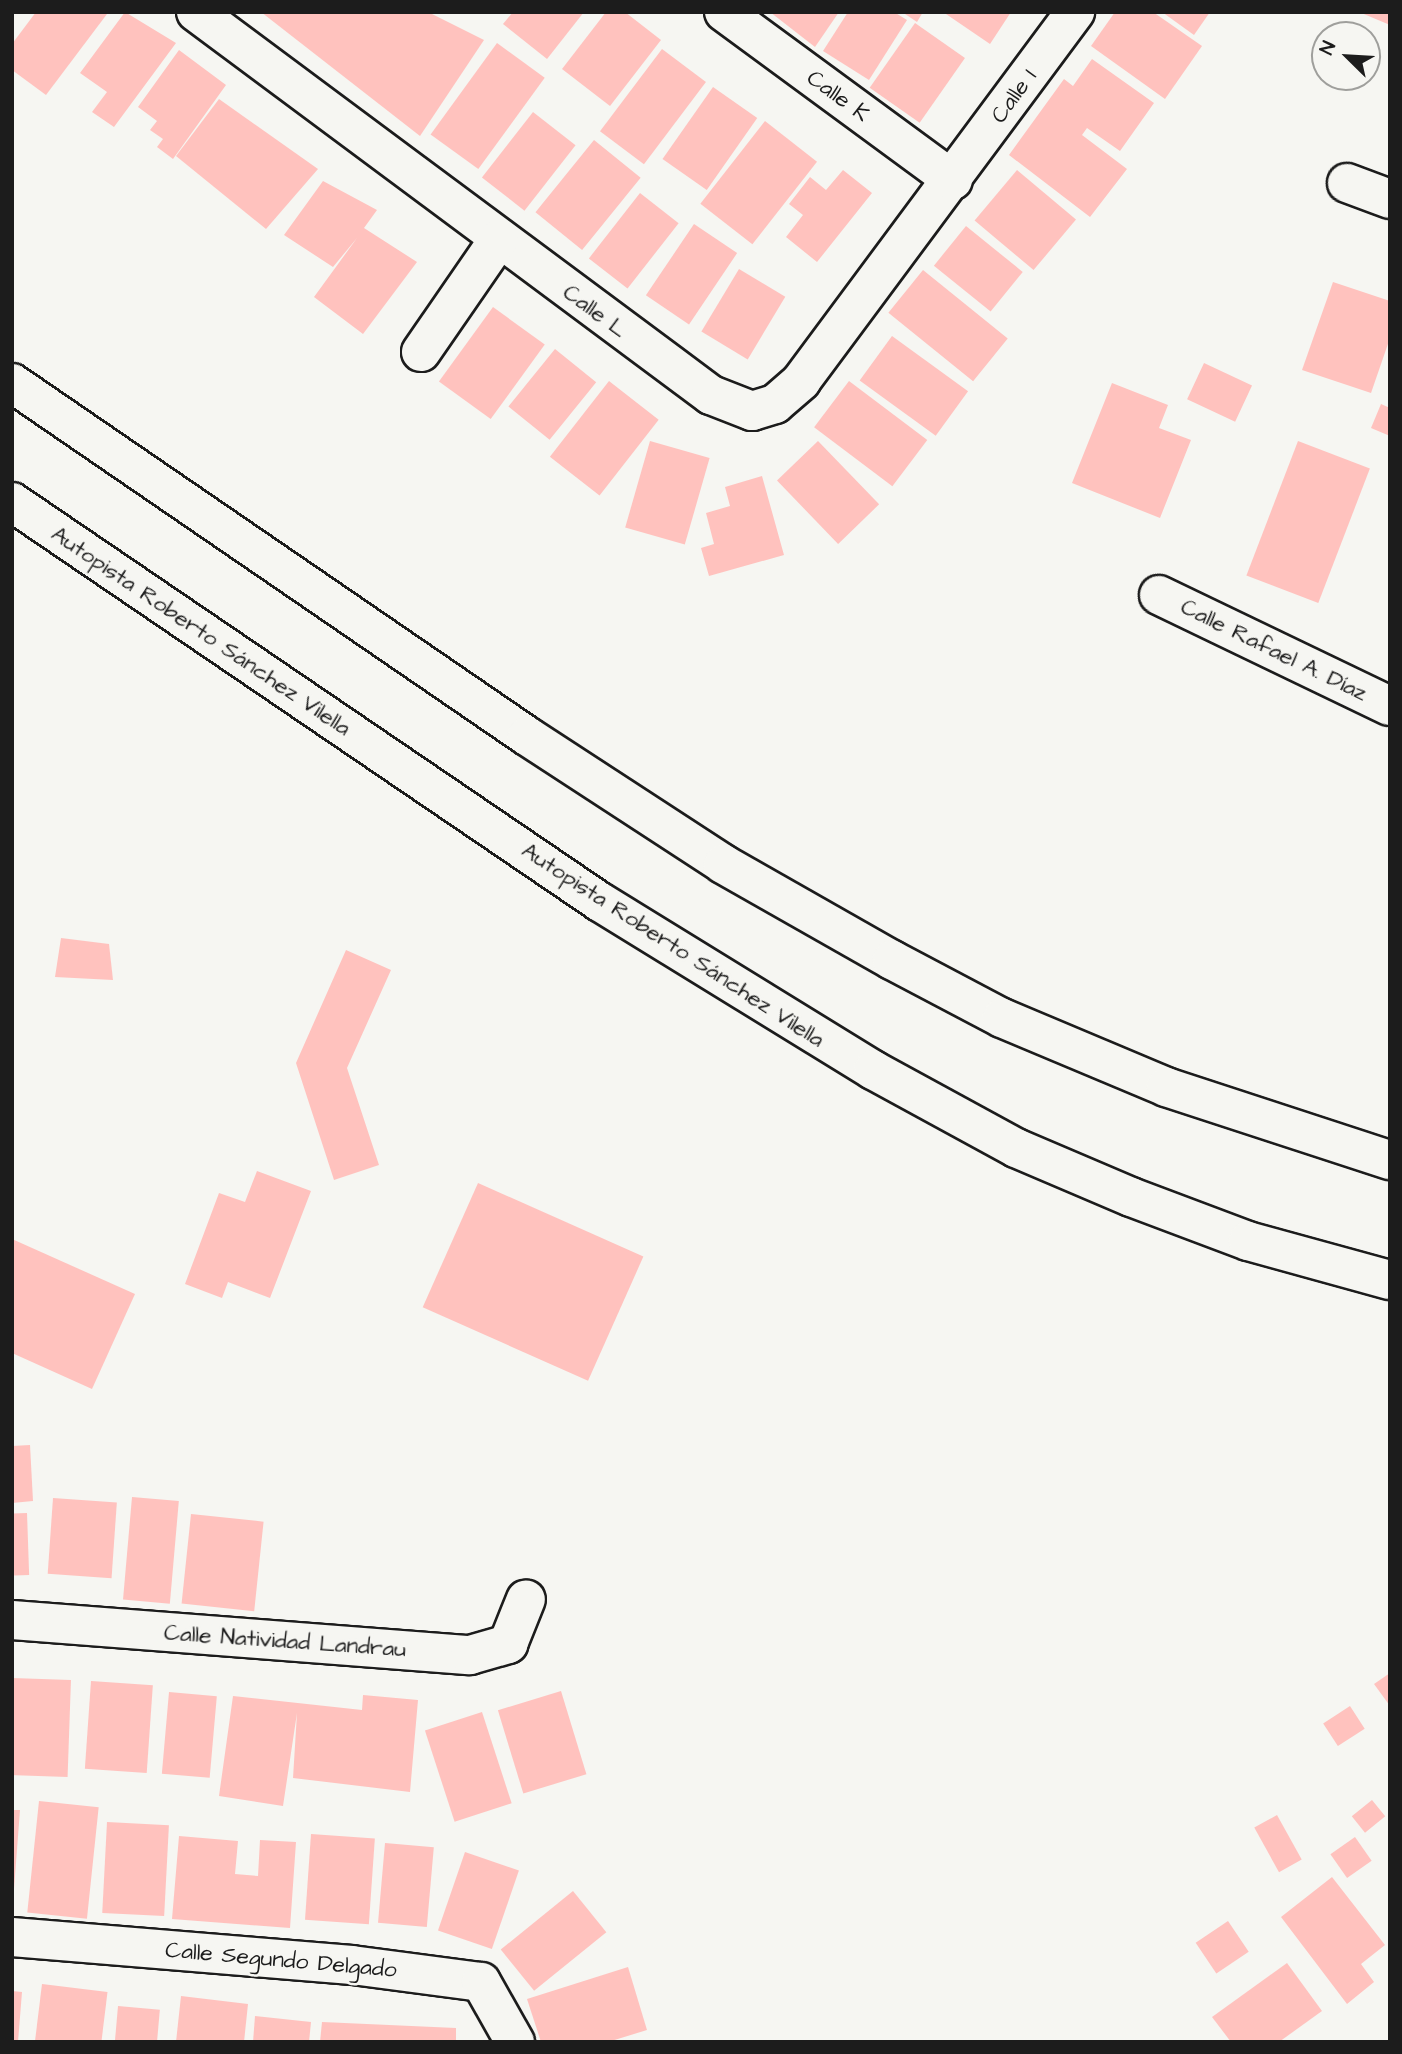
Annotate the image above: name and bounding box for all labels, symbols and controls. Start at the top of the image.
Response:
north arrow [1311,21,1381,91]
text: N [1313,37,1343,59]
street label: Calle I [985,63,1043,129]
street label: Calle K [801,64,875,128]
street label: Calle L [557,278,633,344]
street label: Autopista Roberto Sánchez Vilella [46,520,356,742]
street label: Calle Rafael A. Díaz [1176,593,1372,707]
street label: Autopista Roberto Sánchez Vilella [516,837,830,1053]
street label: Calle Natividad Landrau [163,1619,407,1663]
street label: Calle Segundo Delgado [164,1936,398,1984]

